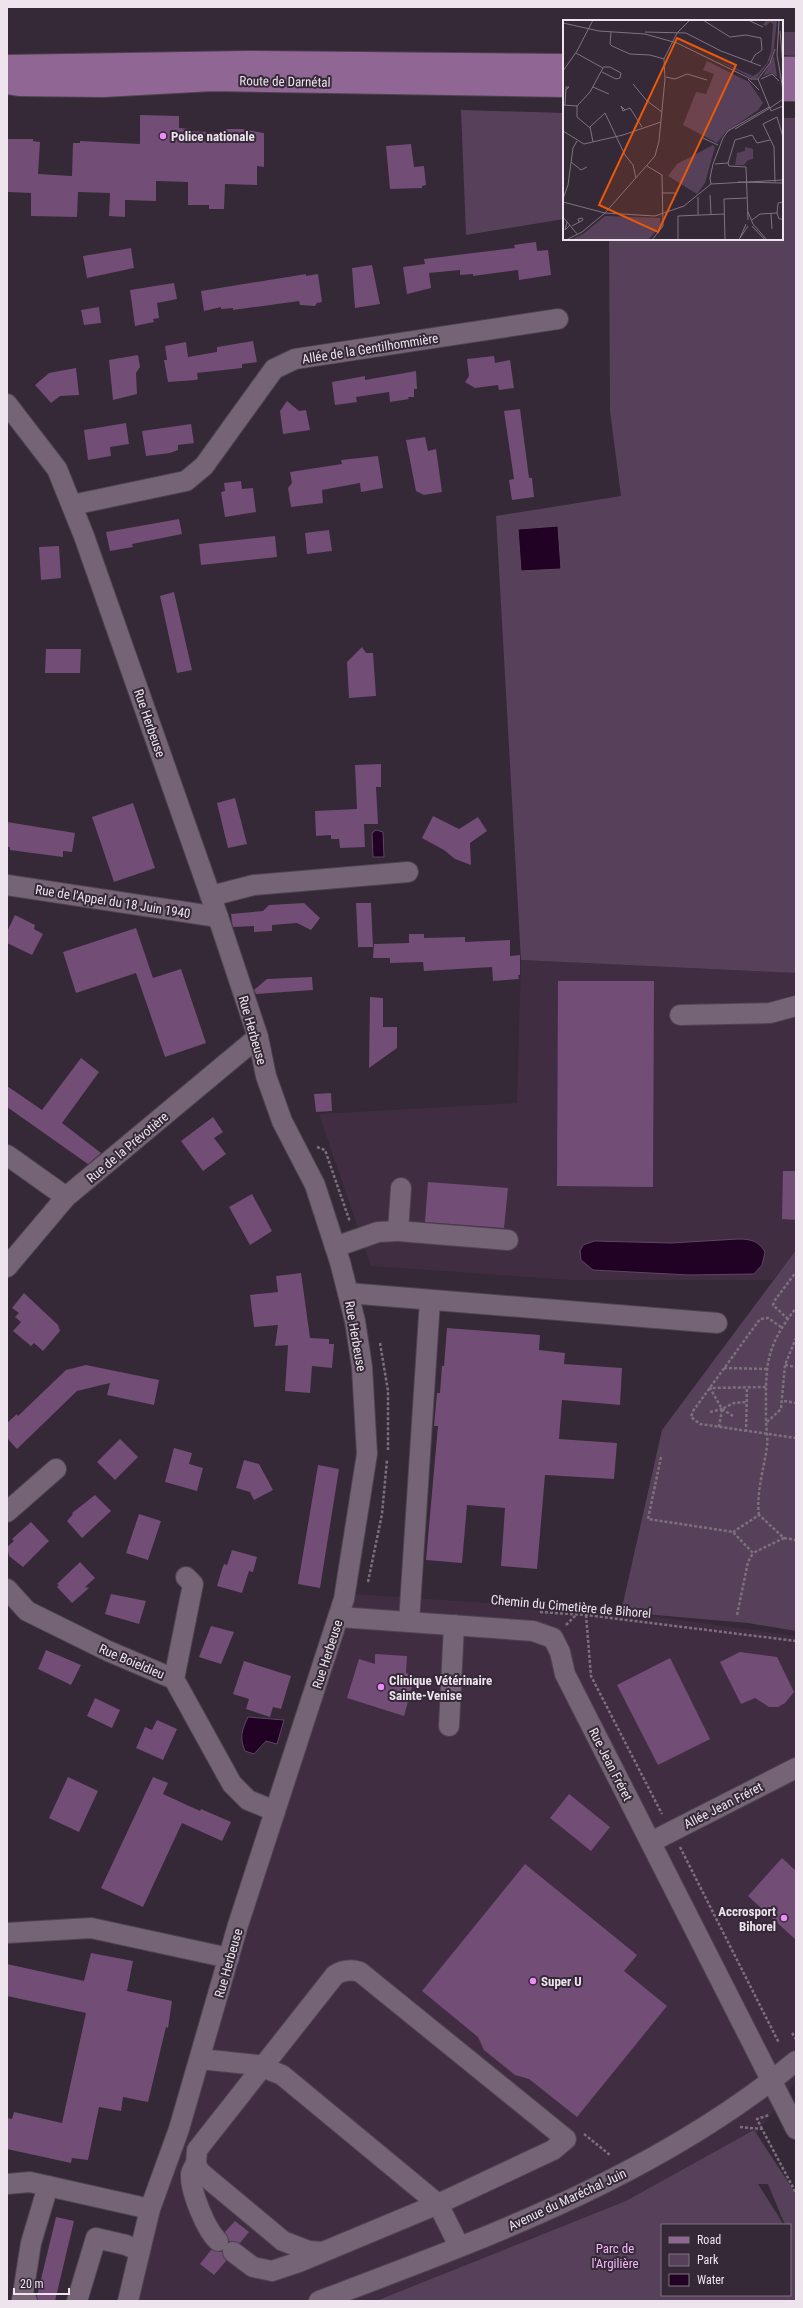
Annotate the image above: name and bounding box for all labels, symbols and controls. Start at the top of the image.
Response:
inset map [563,20,783,240]
street label: Route de Darnétal [239,73,331,90]
place label: Police nationale [171,129,255,144]
marker: Police nationale [158,131,168,141]
street label: Allée de la Gentilhommière [301,330,439,367]
street label: Rue Herbeuse [131,687,168,759]
street label: Rue de l'Appel du 18 Juin 1940 [34,882,191,921]
street label: Rue Herbeuse [235,994,270,1066]
street label: Rue de la Prévotière [83,1109,171,1186]
street label: Rue Herbeuse [342,1300,369,1372]
street label: Chemin du Cimetière de Bihorel [490,1592,652,1621]
street label: Rue Herbeuse [309,1618,346,1690]
street label: Rue Boieldieu [97,1641,167,1682]
place label: Clinique Vétérinaire Sainte-Venise [389,1673,492,1703]
marker: Clinique Vétérinaire Sainte-Venise [376,1682,386,1692]
street label: Rue Jean Fréret [586,1725,635,1803]
street label: Allée Jean Fréret [681,1779,765,1832]
place label: Accrosport Bihorel [718,1904,776,1934]
marker: Accrosport Bihorel [779,1913,789,1923]
street label: Rue Herbeuse [211,1927,246,1999]
place label: Super U [541,1974,582,1989]
marker: Super U [528,1976,538,1986]
street label: Avenue du Maréchal Juin [506,2166,629,2233]
legend [661,2224,791,2296]
text: Road [697,2233,721,2247]
park label: Parc de l'Argilière [591,2241,639,2271]
text: Park [697,2253,719,2267]
scale bar [14,2270,69,2296]
text: Water [697,2273,725,2287]
text: 20 m [20,2277,44,2291]

